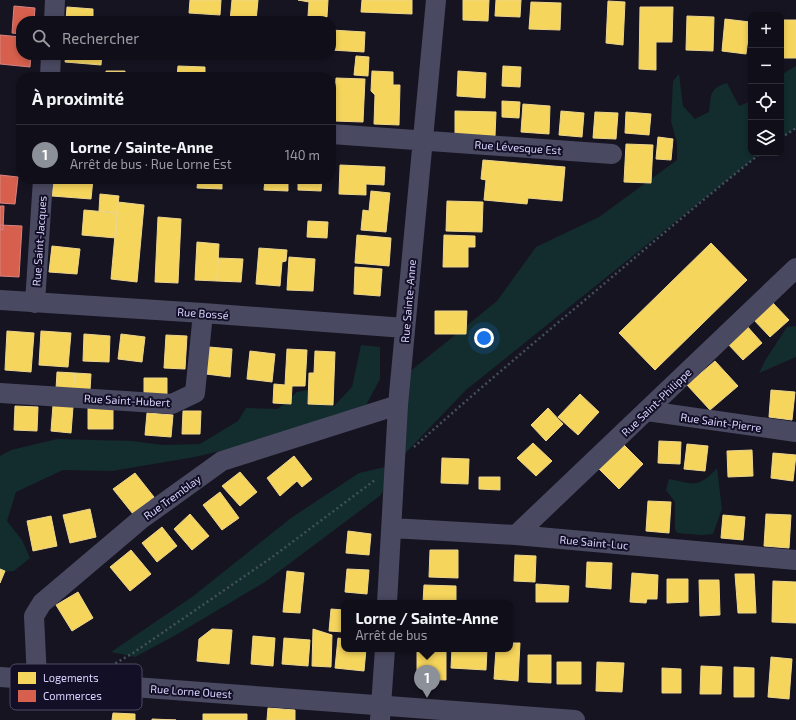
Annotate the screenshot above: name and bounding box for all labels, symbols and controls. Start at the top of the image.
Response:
map controls [748,12,784,156]
button: + [748,12,784,48]
search box [16,16,336,60]
icon: search [30,27,52,49]
text: Rechercher [62,29,139,47]
button: − [748,48,784,84]
button: locate [748,84,784,120]
text: À proximité [32,88,124,108]
button: layers [748,120,784,156]
street label: Rue Lévesque Est [474,137,562,157]
text: Lorne / Sainte-Anne [70,138,213,156]
text: 1 [42,147,48,163]
text: 140 m [285,147,320,163]
text: Arrêt de bus · Rue Lorne Est [70,156,232,172]
street label: Rue Saint-Jacques [29,195,49,287]
street label: Rue Sainte-Anne [398,259,418,343]
street label: Rue Bossé [177,305,229,321]
your location [474,328,494,348]
street label: Rue Saint-Philippe [618,365,694,439]
street label: Rue Saint-Hubert [84,391,170,409]
street label: Rue Saint-Pierre [680,410,762,434]
street label: Rue Tremblay [141,472,203,522]
street label: Rue Saint-Luc [559,533,629,551]
popup [341,600,513,652]
text: Lorne / Sainte-Anne [355,609,499,627]
text: Arrêt de bus [355,627,427,643]
legend [10,664,142,710]
pin: 1 [414,665,440,698]
text: Logements [43,671,99,684]
street label: Rue Lorne Ouest [150,682,232,700]
text: Commerces [43,689,102,702]

